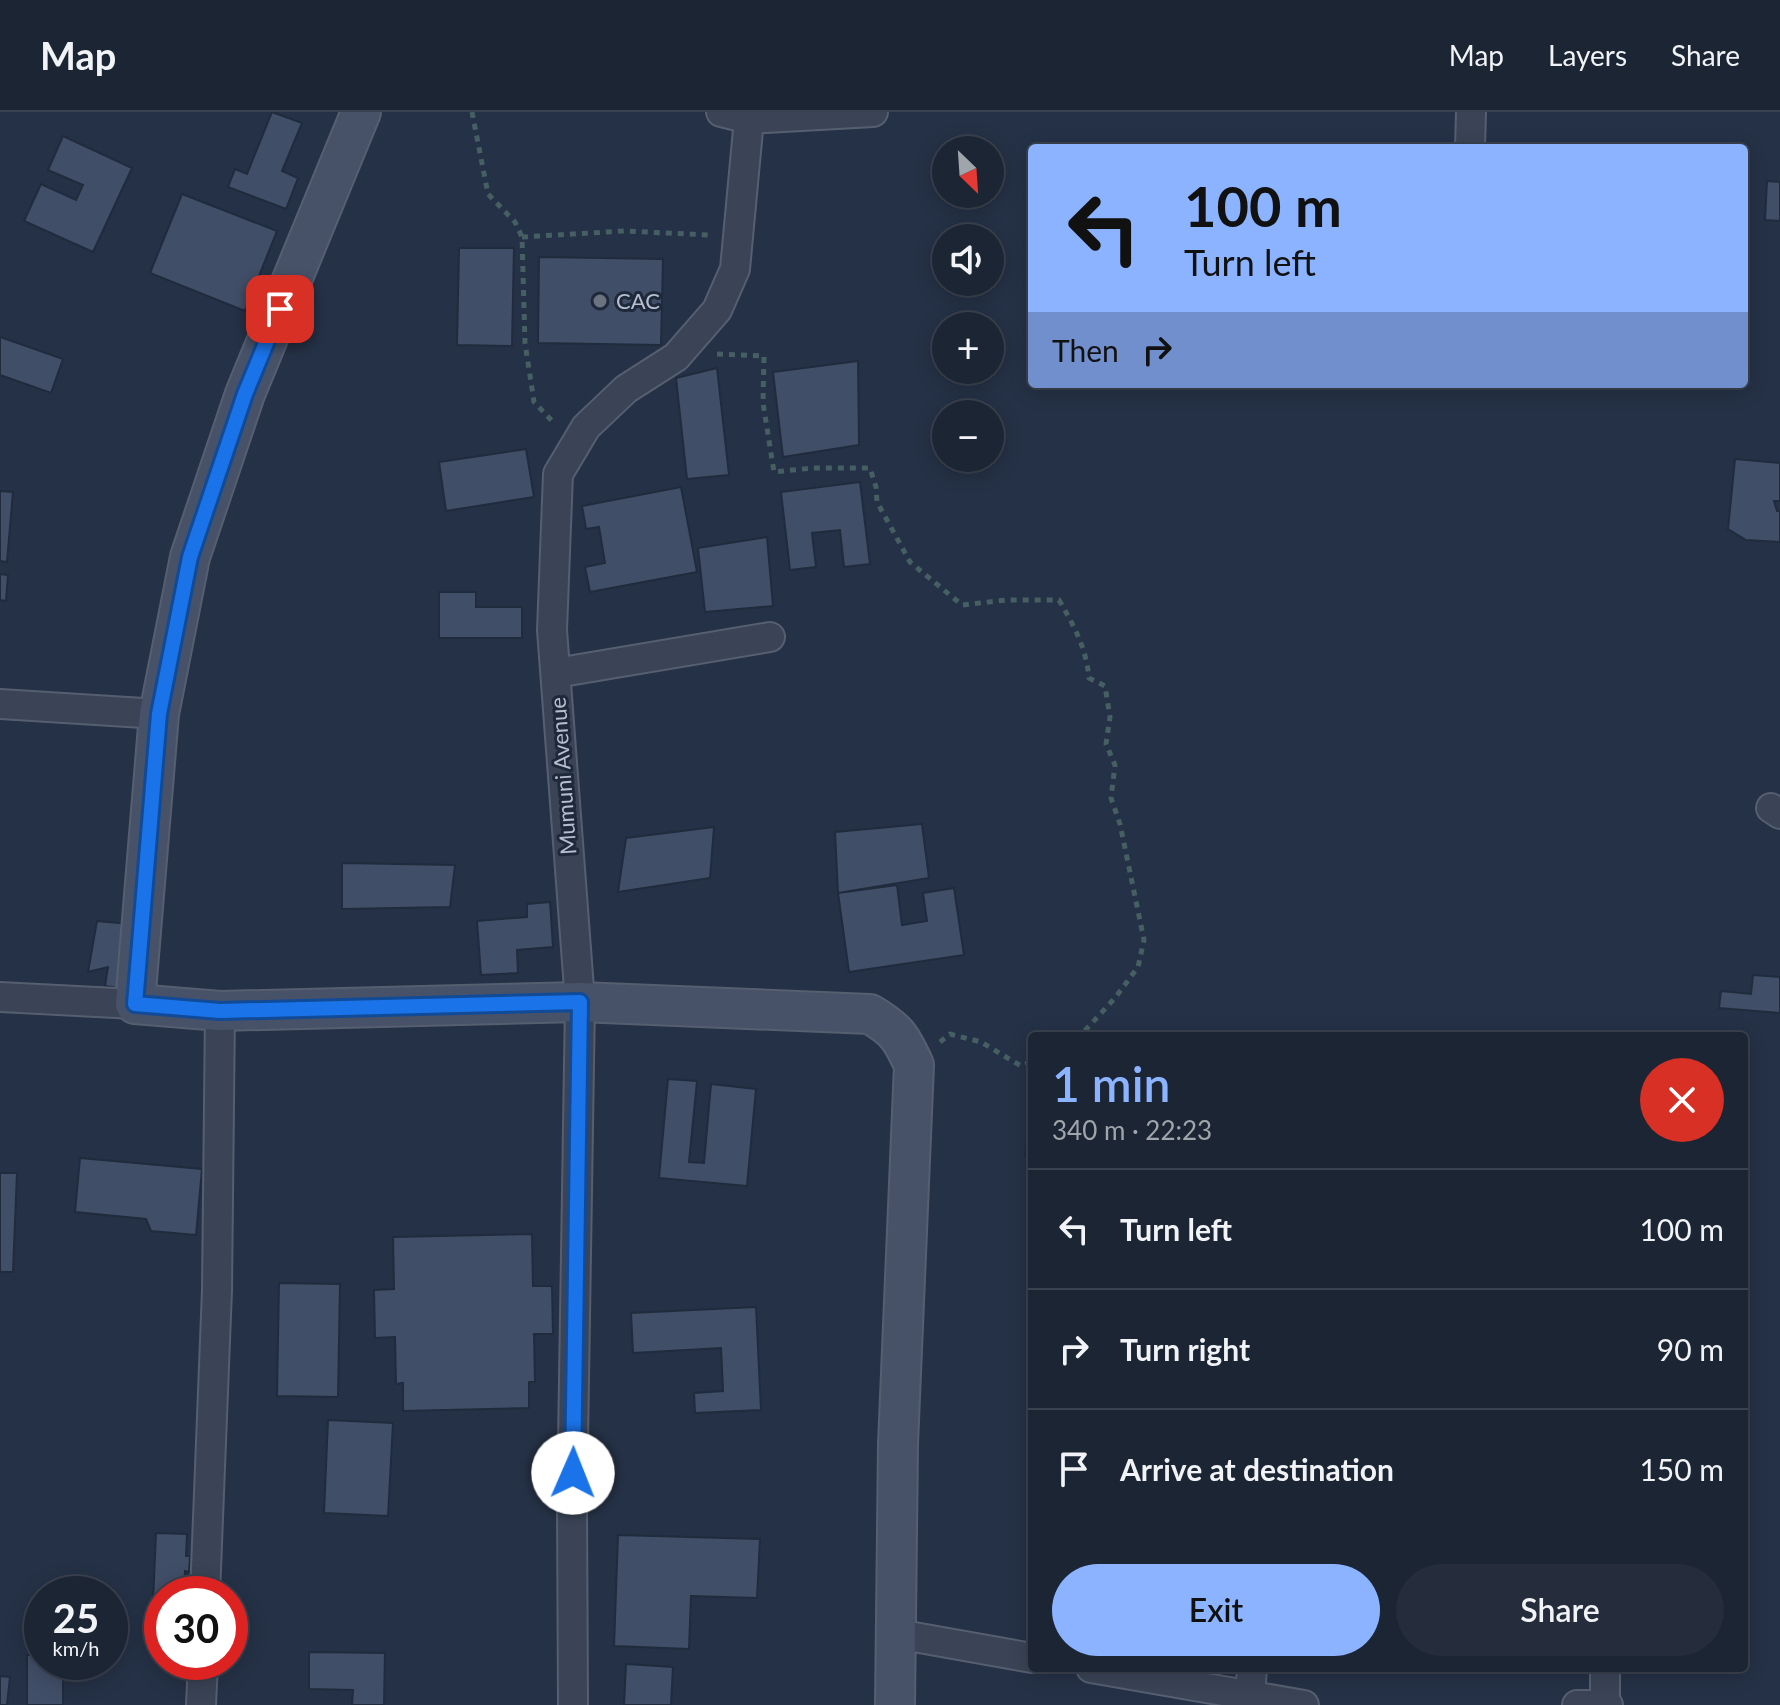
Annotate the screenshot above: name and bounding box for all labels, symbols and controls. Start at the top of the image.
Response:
text: Map [40,32,116,78]
text: Map [1449,38,1504,72]
text: Layers [1548,38,1627,72]
text: Share [1671,38,1740,72]
north arrow [932,136,1004,208]
map controls [932,136,1004,472]
text: 100 m [1184,172,1342,239]
icon: left [1052,176,1156,280]
button: sound [932,224,1004,296]
text: Turn left [1184,240,1316,284]
pin [246,275,314,343]
icon: arrive [258,287,302,331]
place label: CAC [616,287,660,314]
marker: CAC [591,292,609,310]
button: + [932,312,1004,384]
icon: right [1135,328,1179,372]
text: Then [1052,332,1119,368]
button: − [932,400,1004,472]
street label: Mumuni Avenue [544,696,581,856]
text: 1 min [1052,1055,1170,1112]
button: close [1640,1058,1724,1142]
text: 340 m · 22:23 [1052,1114,1212,1146]
icon: left [1052,1207,1096,1251]
text: Turn left [1120,1211,1232,1247]
text: 100 m [1639,1211,1724,1247]
icon: right [1052,1327,1096,1371]
text: Turn right [1120,1331,1250,1367]
text: 90 m [1657,1331,1724,1367]
position arrow [531,1431,615,1515]
icon: arrive [1052,1447,1096,1491]
text: Arrive at destination [1120,1451,1394,1487]
text: 150 m [1639,1451,1724,1487]
button: Exit [1052,1564,1380,1656]
button: Share [1396,1564,1724,1656]
speed limit sign: 30 [144,1576,248,1680]
text: 25 [53,1594,99,1642]
text: km/h [53,1636,99,1660]

